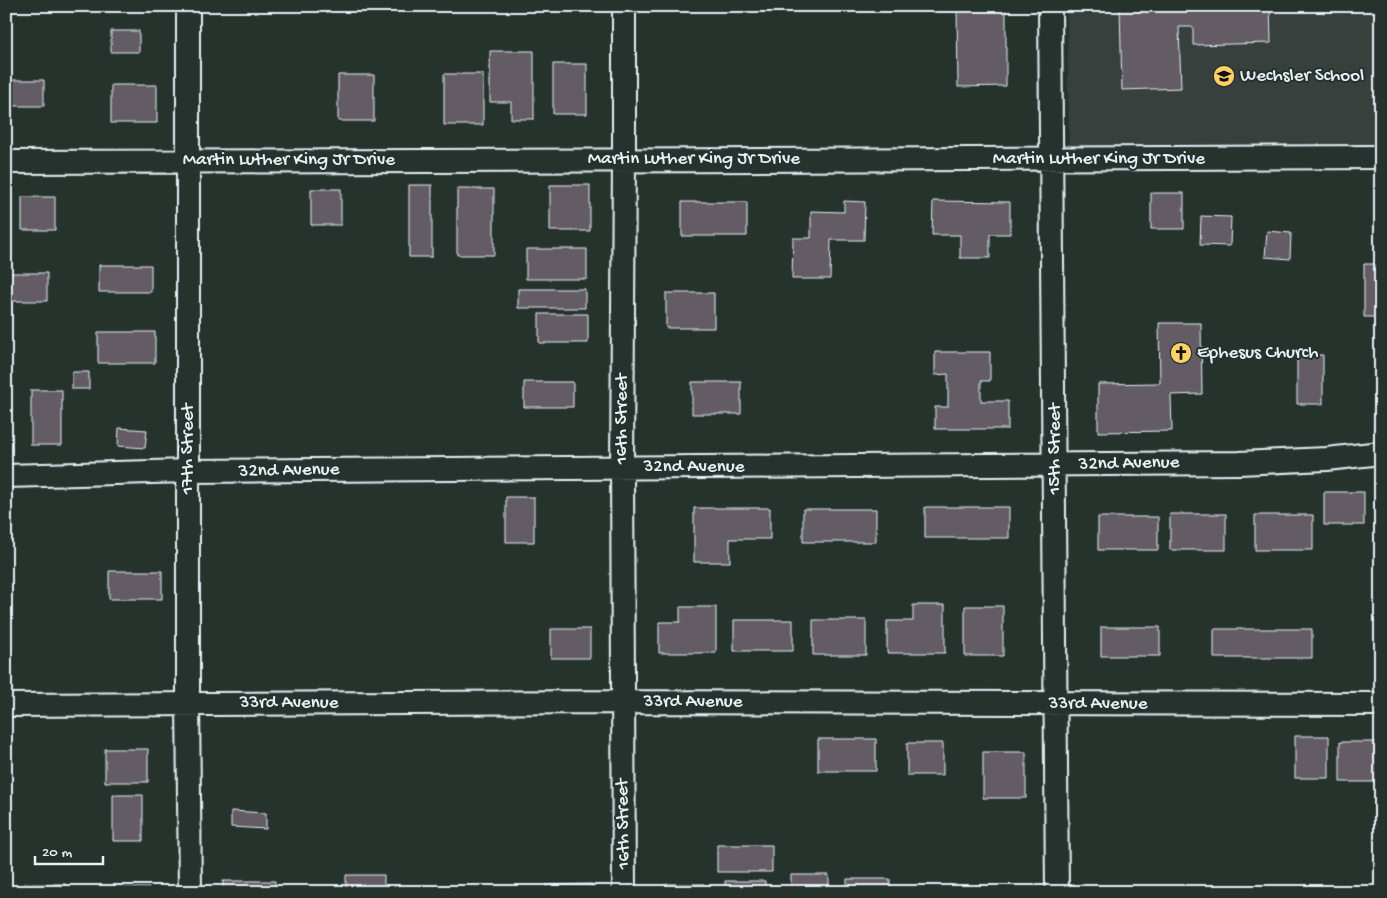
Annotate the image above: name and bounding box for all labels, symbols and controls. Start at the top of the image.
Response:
school or university icon: Wechsler School [1212,64,1236,88]
place label: Wechsler School [1240,65,1364,88]
street label: Martin Luther King Jr Drive [588,148,800,171]
street label: Martin Luther King Jr Drive [993,148,1205,171]
street label: Martin Luther King Jr Drive [183,149,395,172]
church icon: Ephesus Church [1169,341,1193,365]
place label: Ephesus Church [1197,342,1318,365]
street label: 16th Street [611,372,634,465]
street label: 17th Street [177,401,200,495]
street label: 15th Street [1044,401,1067,495]
street label: 32nd Avenue [1077,452,1180,476]
street label: 32nd Avenue [643,456,745,479]
street label: 32nd Avenue [237,459,340,483]
street label: 33rd Avenue [642,691,743,714]
street label: 33rd Avenue [238,692,339,715]
street label: 33rd Avenue [1047,693,1148,716]
street label: 16th Street [612,776,636,870]
scale bar [35,833,102,865]
text: 20 m [42,844,72,862]

